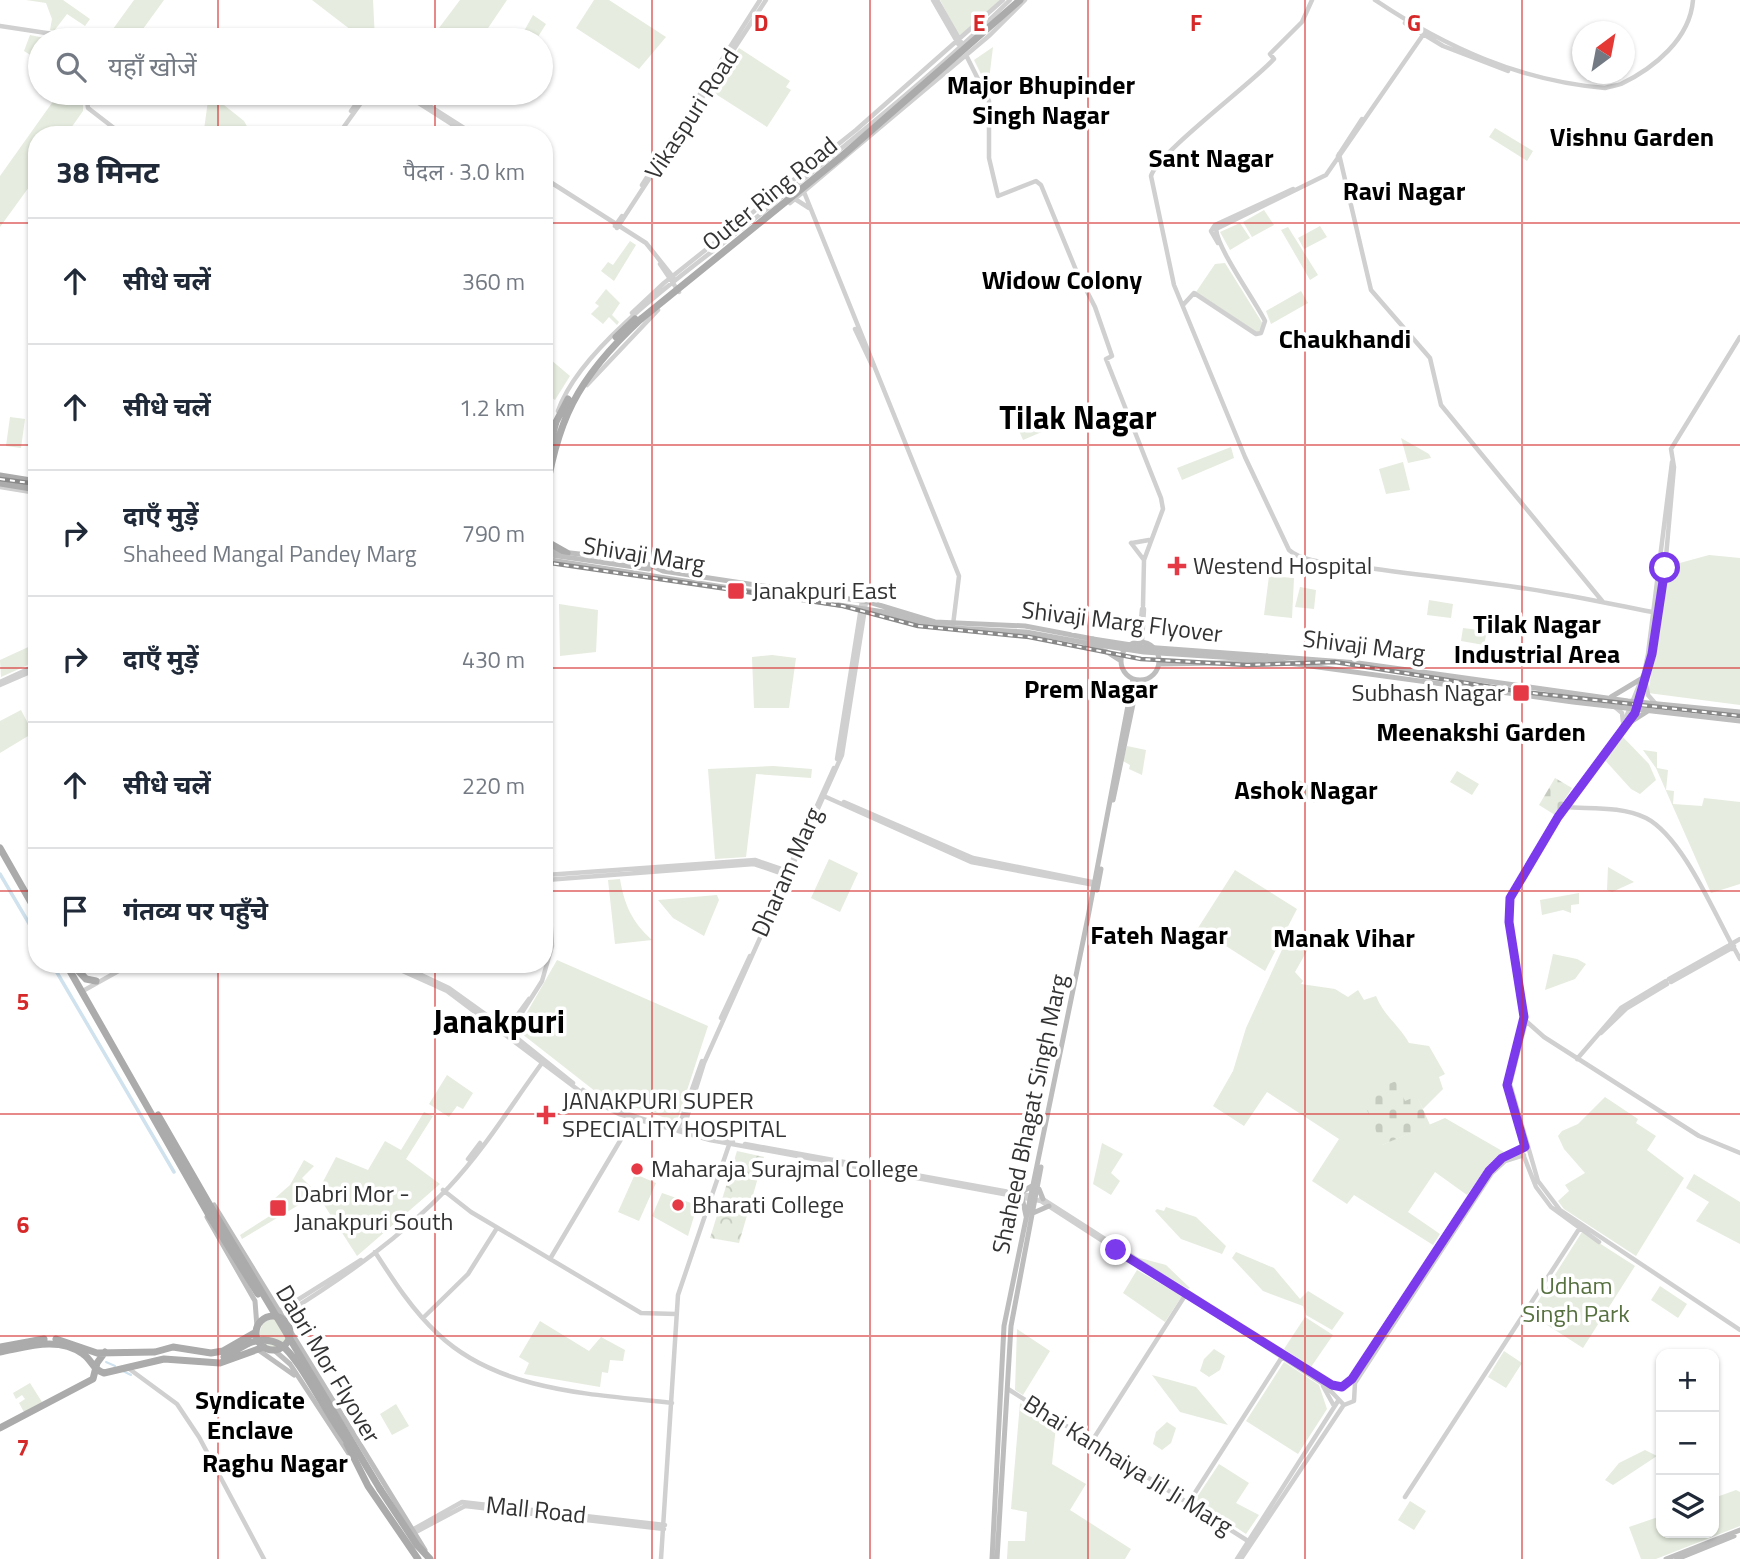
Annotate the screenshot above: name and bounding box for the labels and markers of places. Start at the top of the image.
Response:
place label: Westend Hospital [1193,547,1372,583]
marker: Westend Hospital [1167,556,1187,576]
place label: Janakpuri East [752,572,897,608]
marker: Janakpuri East [726,581,746,601]
place label: Subhash Nagar [1351,674,1505,710]
marker: Subhash Nagar [1511,683,1531,703]
place label: JANAKPURI SUPER SPECIALITY HOSPITAL [562,1082,787,1146]
marker: JANAKPURI SUPER SPECIALITY HOSPITAL [536,1105,556,1125]
place label: Maharaja Surajmal College [651,1150,918,1186]
marker: Maharaja Surajmal College [629,1161,645,1177]
place label: Dabri Mor - Janakpuri South [294,1175,453,1239]
place label: Bharati College [692,1186,844,1222]
marker: Bharati College [670,1197,686,1213]
marker: Dabri Mor - Janakpuri South [268,1198,288,1218]

